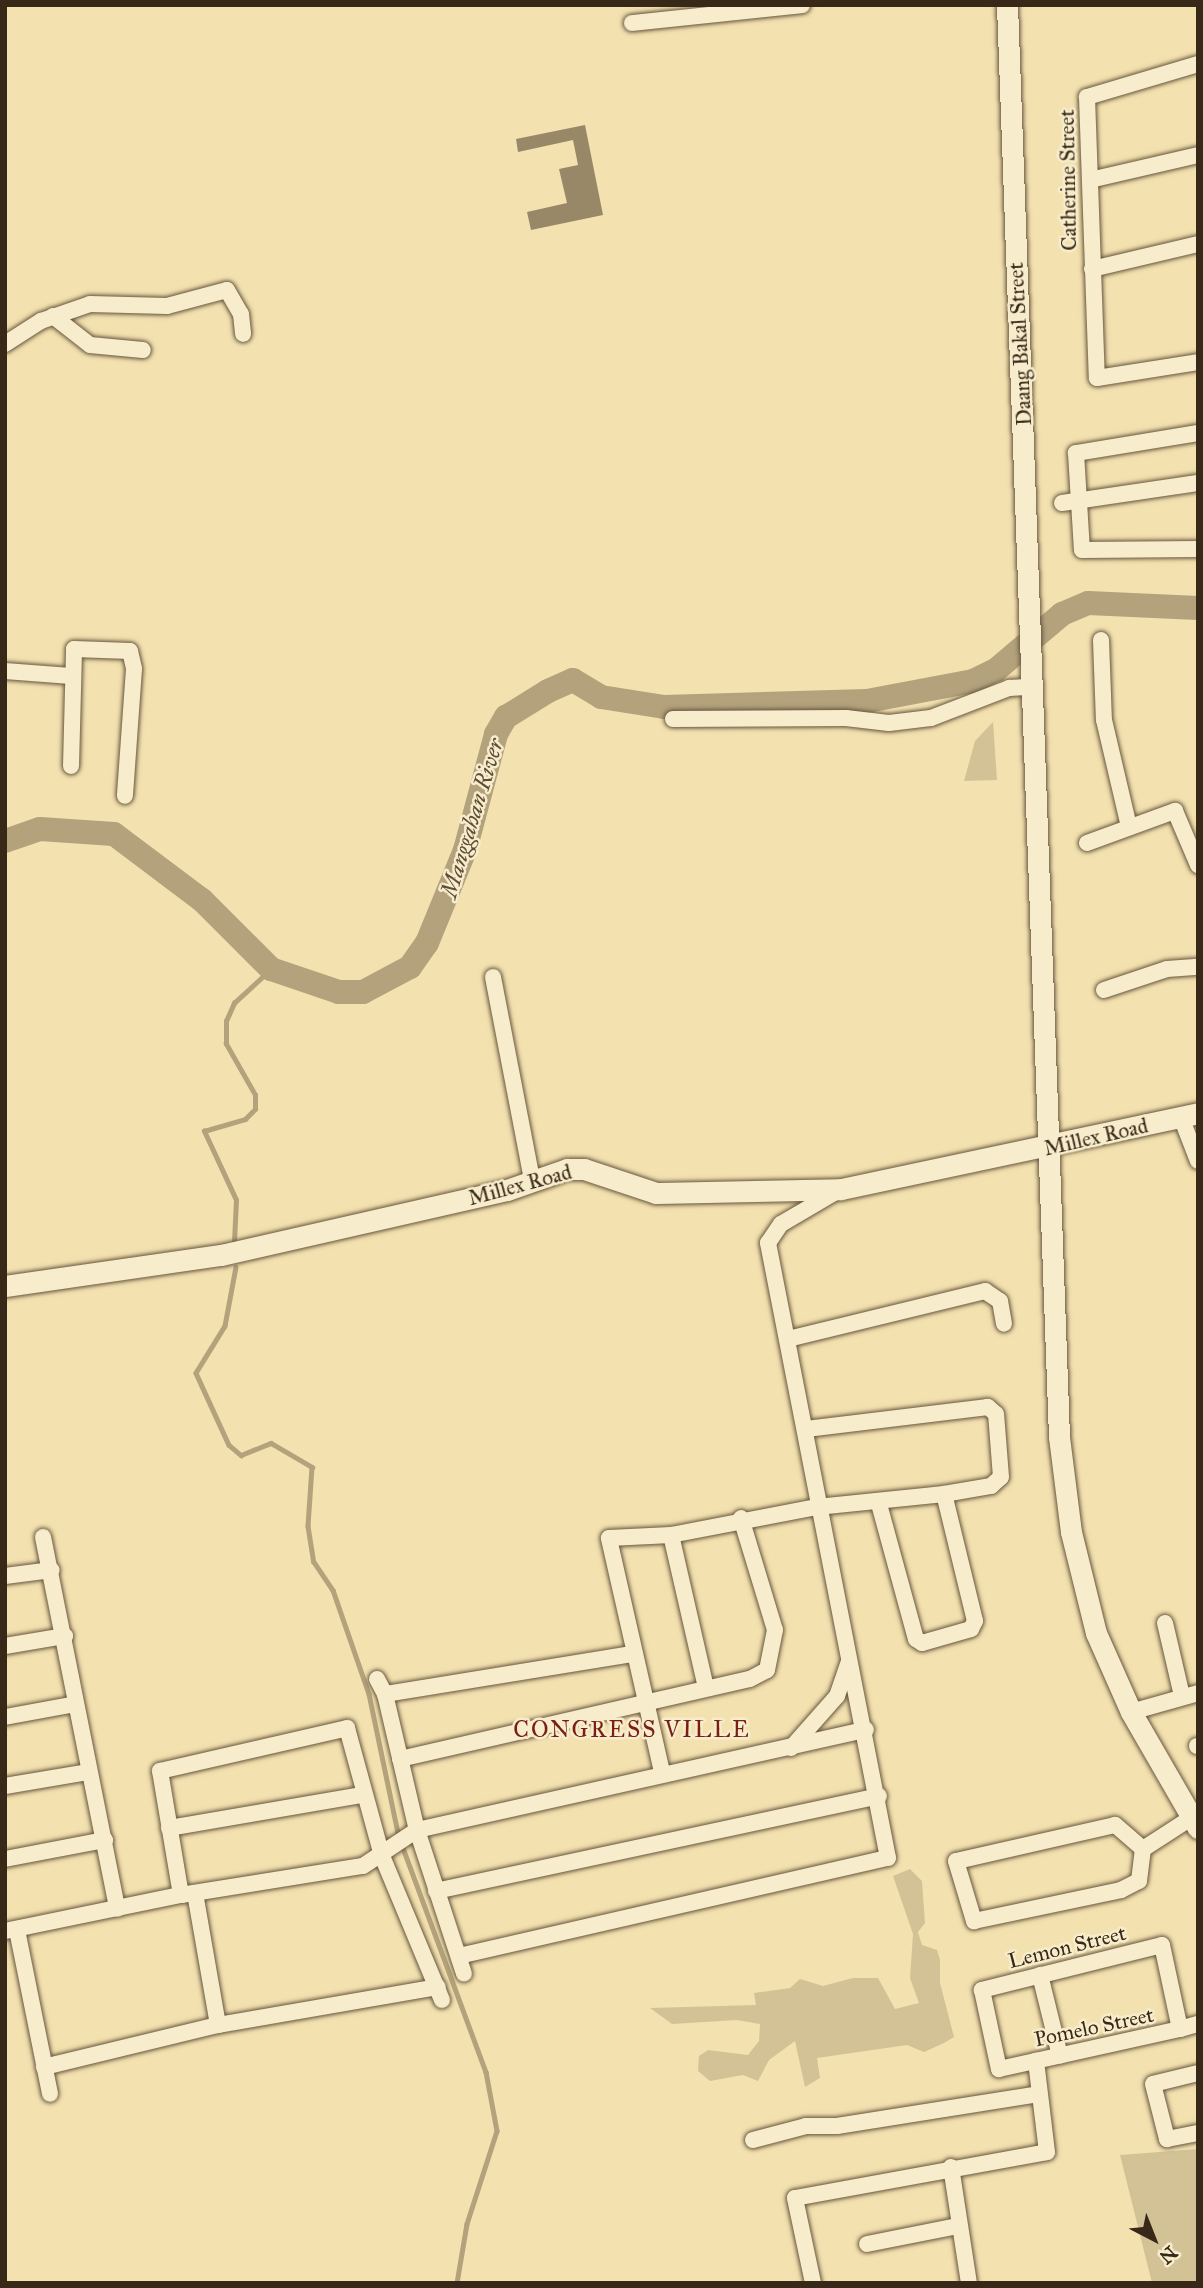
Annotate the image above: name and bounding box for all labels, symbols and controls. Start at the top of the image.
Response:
street label: Catherine Street [1054,109,1082,251]
street label: Daang Bakal Street [1003,262,1037,426]
water label: Manggahan River [435,735,509,901]
street label: Millex Road [1042,1113,1150,1161]
street label: Millex Road [466,1159,574,1211]
district label: CONGRESS VILLE [515,1715,749,1743]
street label: Lemon Street [1005,1920,1129,1974]
street label: Pomelo Street [1032,2002,1156,2052]
north arrow [1119,2204,1189,2274]
text: N [1155,2241,1182,2269]

